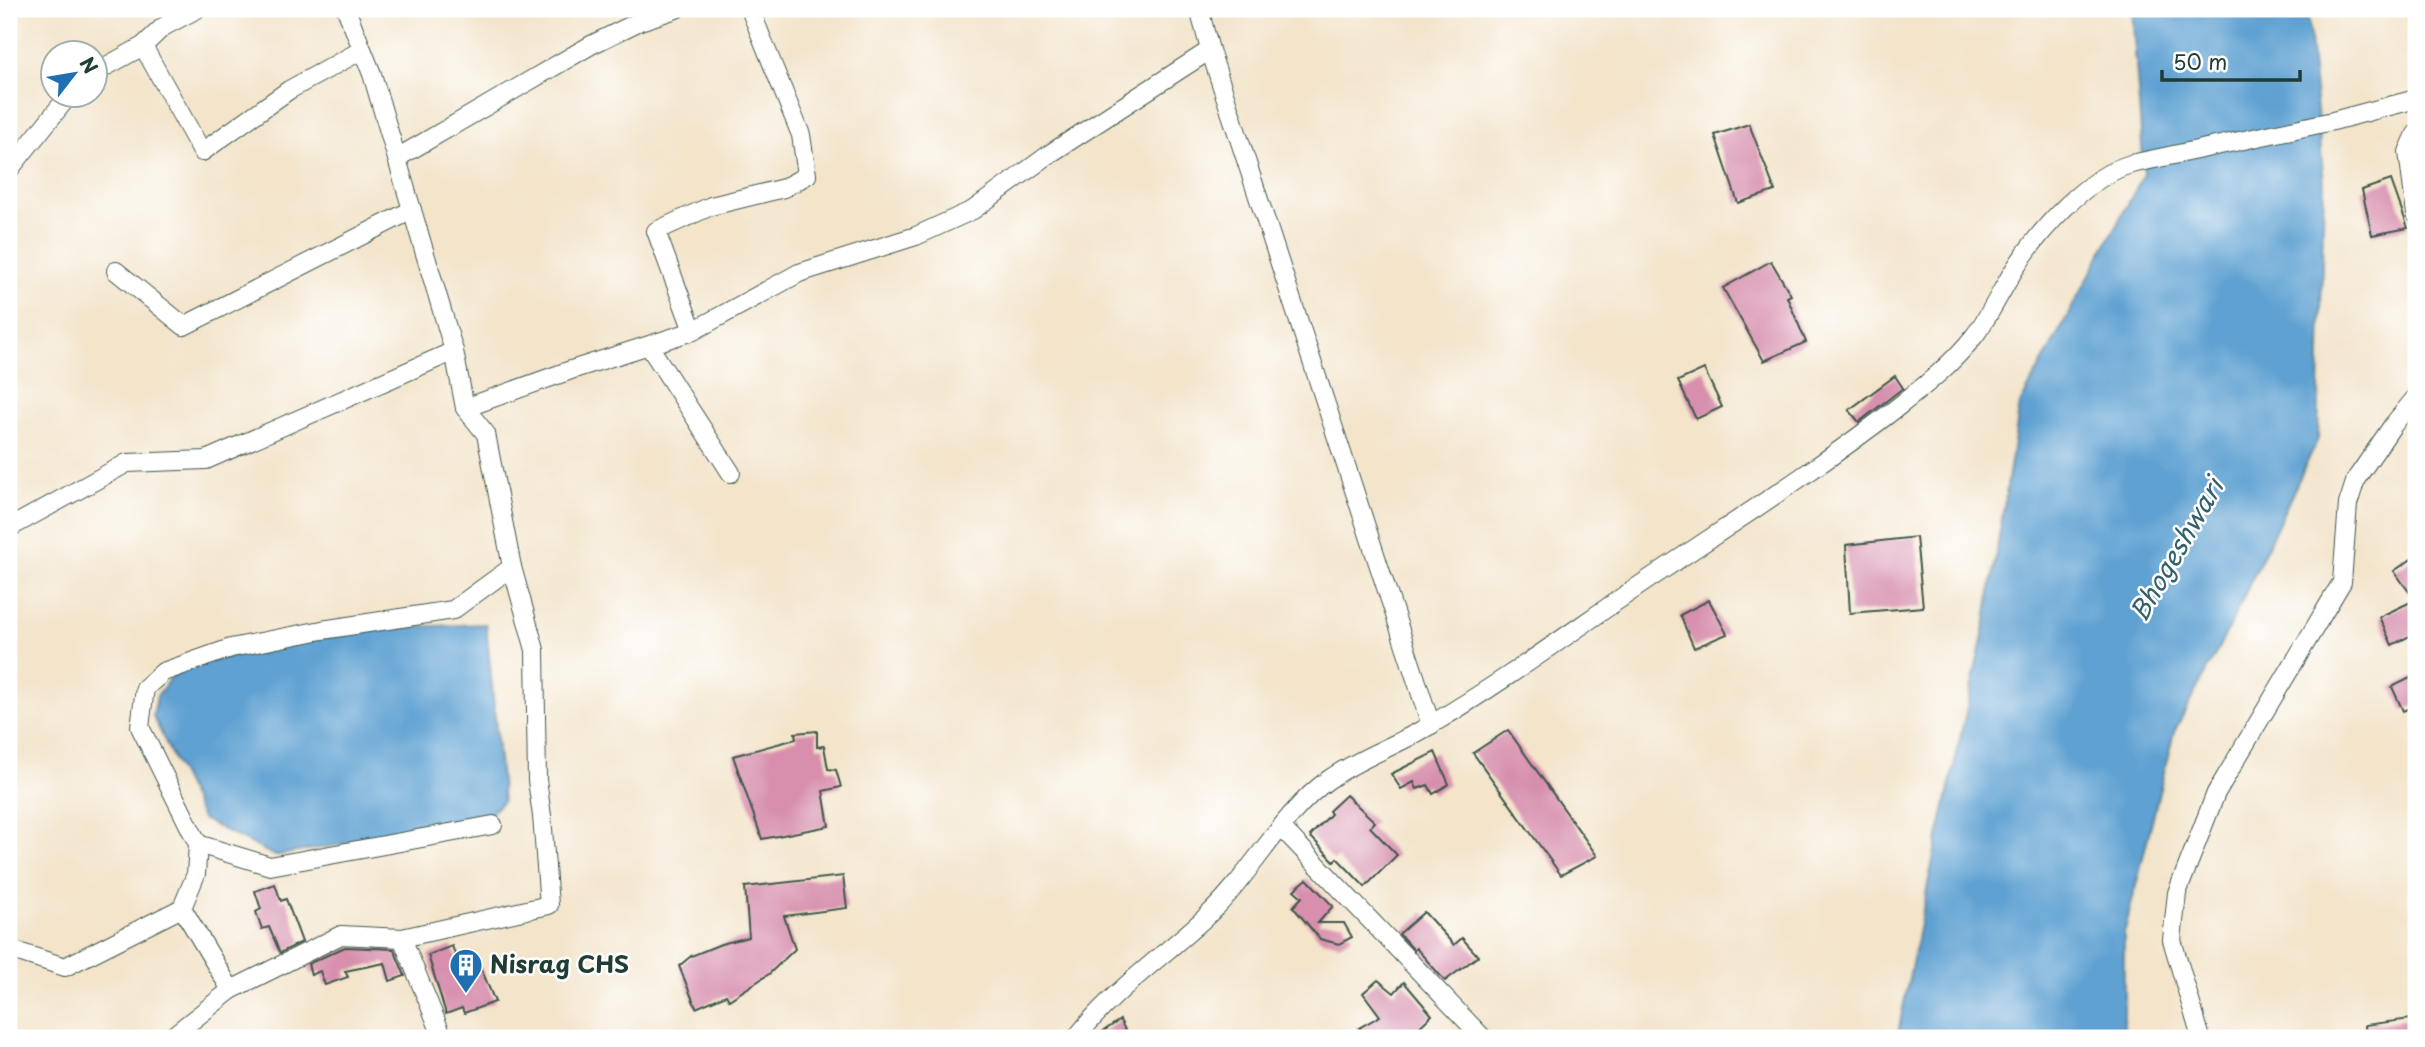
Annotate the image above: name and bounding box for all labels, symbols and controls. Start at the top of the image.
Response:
north arrow [38,38,108,108]
scale bar [2162,38,2301,82]
text: 50 m [2173,45,2227,77]
text: N [74,51,105,78]
water label: Bhogeshwari [2119,468,2234,628]
place label: Nisrag CHS [490,945,629,981]
building icon: Nisrag CHS [447,946,485,995]

